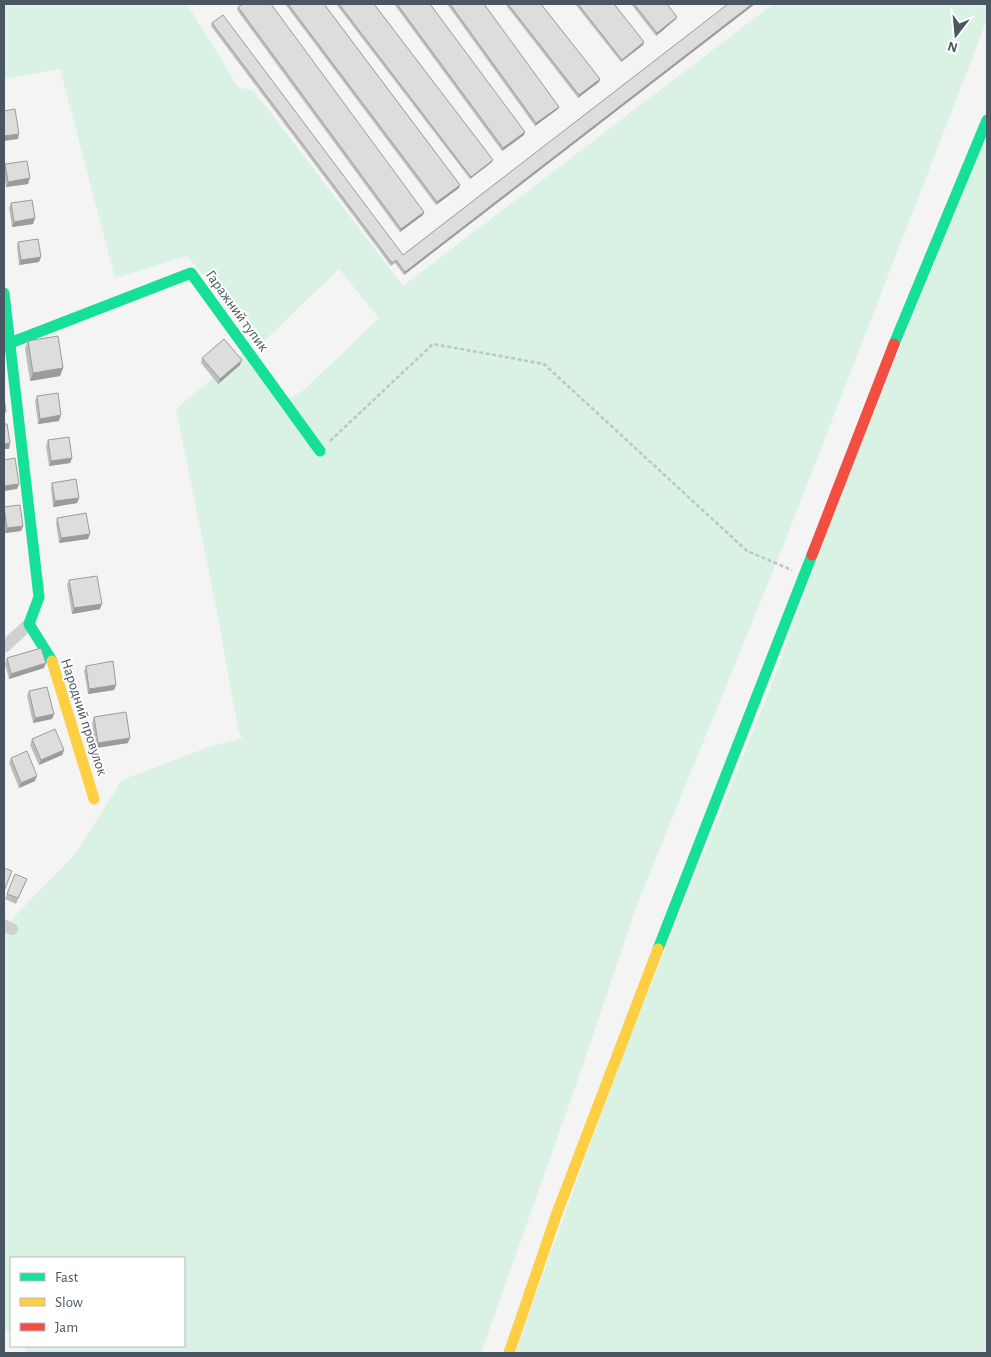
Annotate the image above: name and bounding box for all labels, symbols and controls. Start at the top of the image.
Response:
north arrow [931,10,981,60]
text: N [946,38,959,55]
street label: Гаражний тупик [203,268,271,355]
street label: Народний провулок [58,657,110,777]
legend [10,1257,185,1347]
text: Fast [55,1270,79,1285]
text: Slow [55,1295,83,1310]
text: Jam [55,1320,78,1335]

